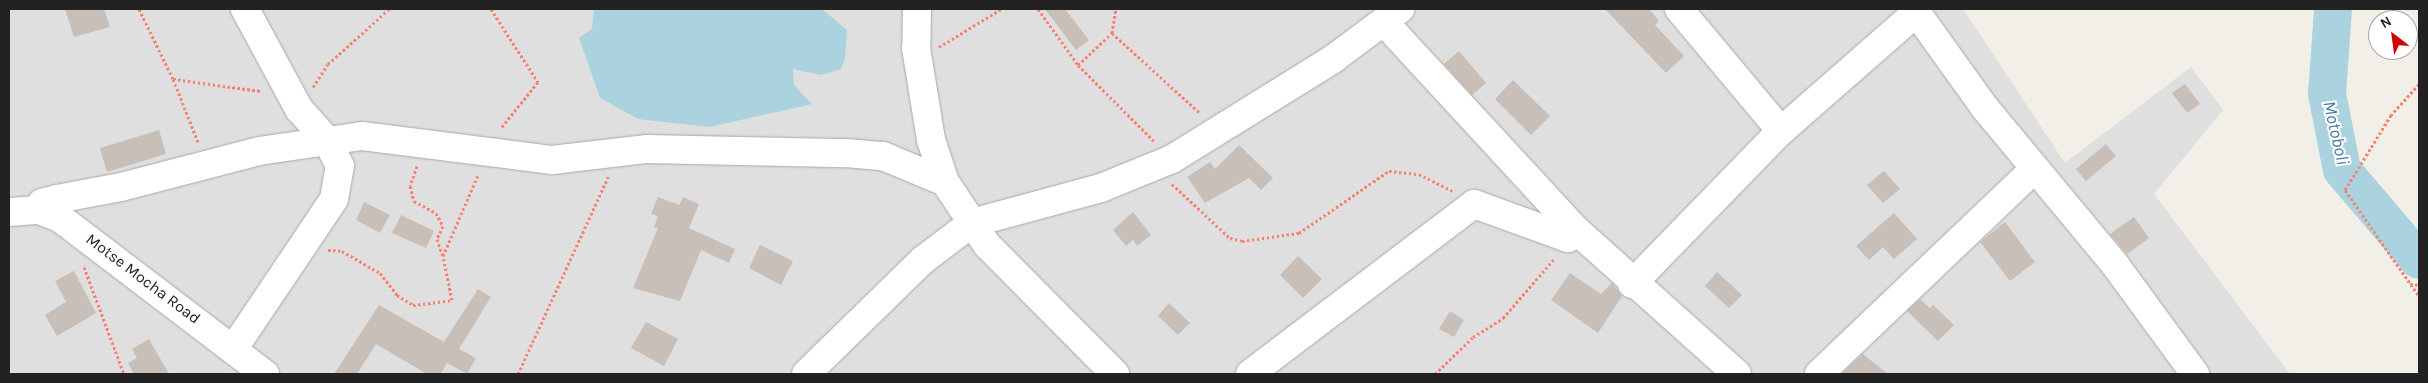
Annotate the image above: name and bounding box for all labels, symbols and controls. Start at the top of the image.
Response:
north arrow [2368,10,2418,60]
text: N [2377,13,2394,32]
water label: Motoboli [2318,99,2354,167]
street label: Motse Mocha Road [82,230,204,328]

